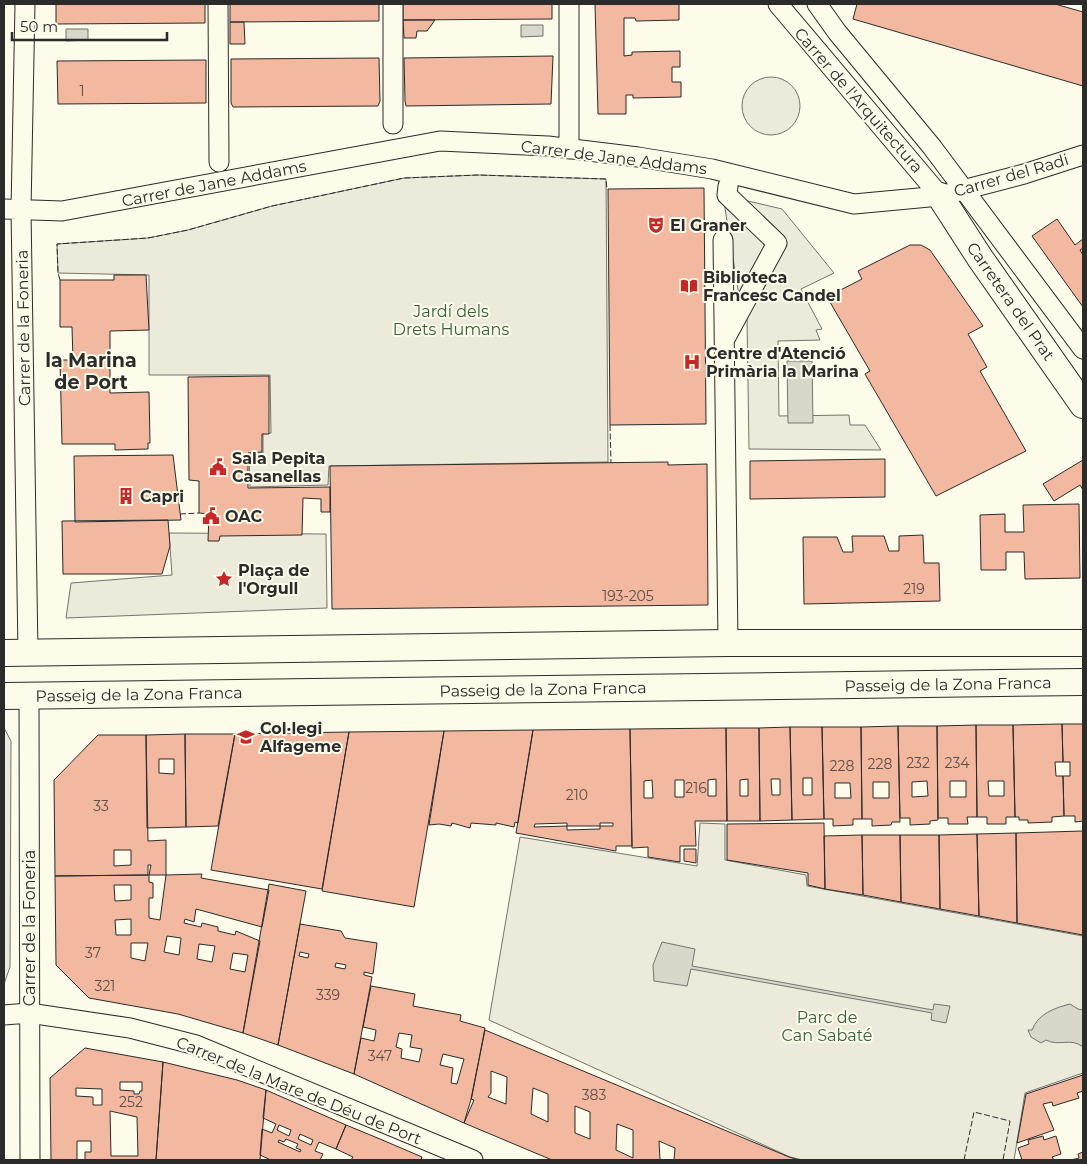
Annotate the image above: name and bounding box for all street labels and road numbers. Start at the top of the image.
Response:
street label: Carrer de l'Arquitectura [790,24,927,177]
street label: Carrer de Jane Addams [520,137,708,178]
street label: Carrer del Radi [952,150,1071,201]
street label: Carrer de Jane Addams [120,156,308,211]
street label: Carretera del Prat [963,239,1059,364]
street label: Carrer de la Foneria [13,250,34,406]
street label: Passeig de la Zona Franca [844,673,1052,696]
street label: Passeig de la Zona Franca [439,678,647,701]
street label: Passeig de la Zona Franca [35,683,243,706]
street label: Carrer de la Foneria [20,850,39,1006]
street label: Carrer de la Mare de Déu de Port [174,1032,425,1149]

